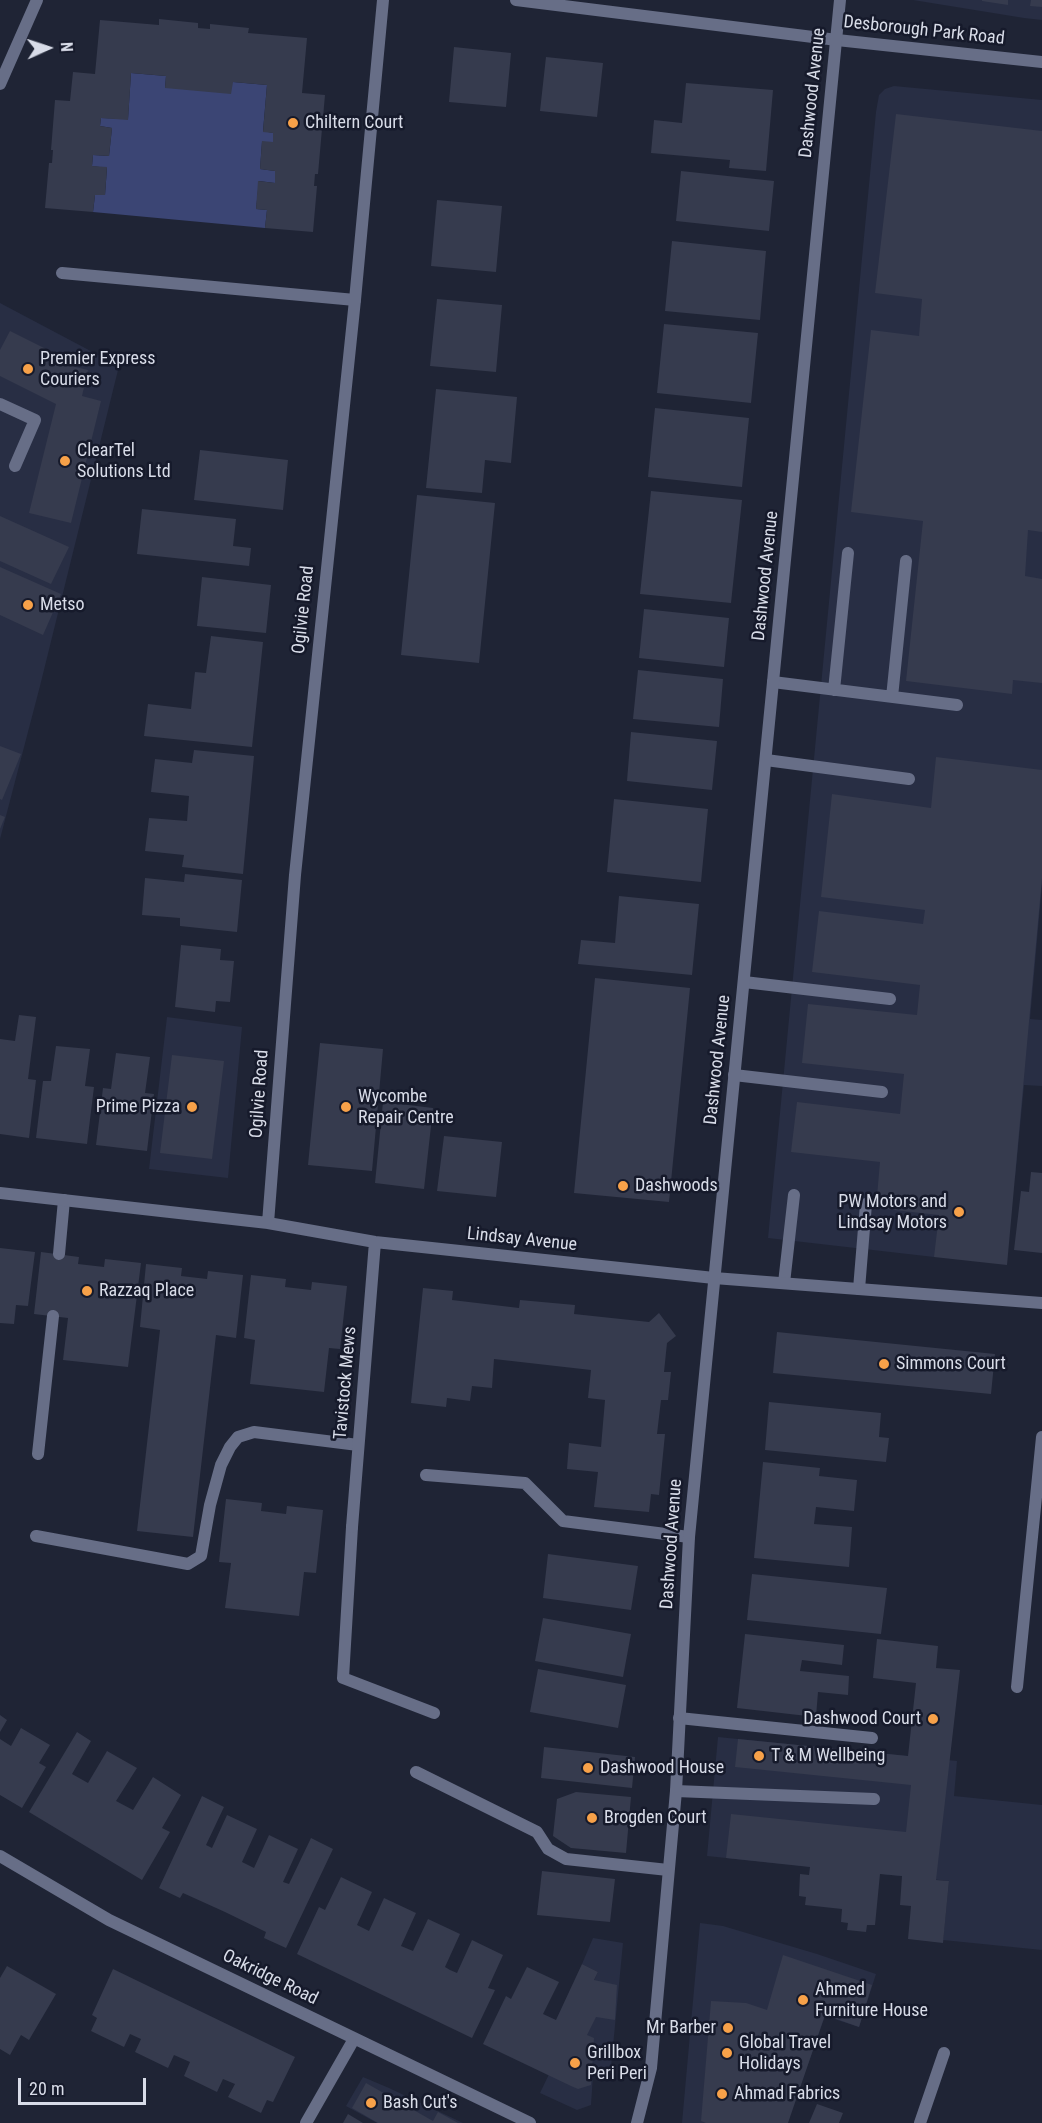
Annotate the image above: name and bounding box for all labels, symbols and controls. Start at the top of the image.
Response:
street label: Desborough Park Road [842,12,1006,50]
north arrow [18,18,78,78]
street label: Dashwood Avenue [795,27,831,159]
text: N [57,42,76,52]
place label: Chiltern Court [305,112,403,134]
marker: Chiltern Court [286,116,300,130]
place label: Premier Express Couriers [40,348,155,391]
marker: Premier Express Couriers [21,362,35,376]
place label: ClearTel Solutions Ltd [77,440,171,482]
marker: ClearTel Solutions Ltd [58,454,72,468]
street label: Dashwood Avenue [748,510,784,642]
street label: Ogilvie Road [289,565,319,655]
place label: Metso [40,594,85,616]
marker: Metso [21,598,35,612]
street label: Dashwood Avenue [700,994,736,1126]
street label: Ogilvie Road [246,1049,274,1139]
place label: Wycombe Repair Centre [358,1086,454,1128]
place label: Prime Pizza [96,1096,180,1118]
marker: Prime Pizza [185,1100,199,1114]
marker: Wycombe Repair Centre [339,1100,353,1114]
place label: Dashwoods [635,1175,718,1197]
marker: Dashwoods [616,1179,630,1193]
place label: PW Motors and Lindsay Motors [838,1191,947,1234]
marker: PW Motors and Lindsay Motors [952,1205,966,1219]
street label: Lindsay Avenue [466,1223,578,1257]
place label: Razzaq Place [99,1280,194,1302]
marker: Razzaq Place [80,1284,94,1298]
street label: Tavistock Mews [330,1325,362,1441]
place label: Simmons Court [896,1353,1006,1375]
marker: Simmons Court [877,1357,891,1371]
street label: Dashwood Avenue [657,1478,687,1610]
place label: Dashwood Court [803,1708,921,1730]
marker: Dashwood Court [926,1712,940,1726]
place label: T & M Wellbeing [771,1745,885,1767]
marker: T & M Wellbeing [752,1749,766,1763]
place label: Dashwood House [600,1757,724,1779]
marker: Dashwood House [581,1761,595,1775]
place label: Brogden Court [604,1807,706,1829]
marker: Brogden Court [585,1811,599,1825]
street label: Oakridge Road [219,1946,321,2010]
place label: Ahmed Furniture House [815,1979,928,2022]
marker: Ahmed Furniture House [796,1993,810,2007]
place label: Mr Barber [646,2017,716,2039]
marker: Mr Barber [721,2021,735,2035]
place label: Global Travel Holidays [739,2032,831,2074]
place label: Grillbox Peri Peri [587,2042,647,2084]
marker: Global Travel Holidays [720,2046,734,2060]
marker: Grillbox Peri Peri [568,2056,582,2070]
scale bar [21,2066,148,2104]
text: 20 m [29,2078,64,2099]
place label: Ahmad Fabrics [734,2083,840,2105]
marker: Ahmad Fabrics [715,2087,729,2101]
place label: Bash Cut's [383,2092,457,2114]
marker: Bash Cut's [364,2096,378,2110]

